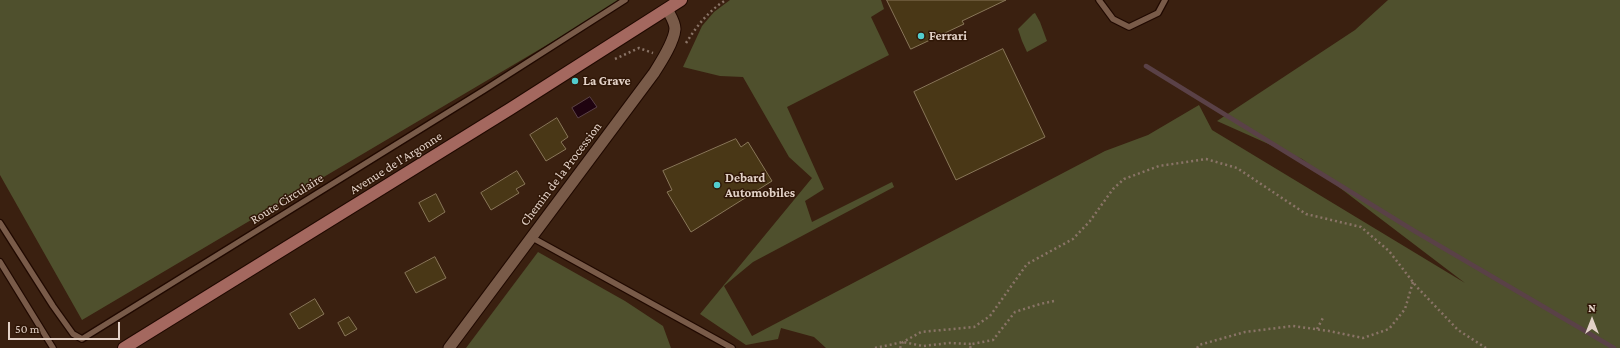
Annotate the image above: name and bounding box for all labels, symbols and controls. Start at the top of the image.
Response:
place label: Ferrari [929,28,967,44]
marker: Ferrari [916,31,926,41]
place label: La Grave [583,73,631,89]
marker: La Grave [570,76,580,86]
street label: Chemin de la Procession [517,119,605,229]
street label: Avenue de l'Argonne [347,128,445,198]
street label: Route Circulaire [248,170,326,228]
place label: Debard Automobiles [725,170,795,201]
marker: Debard Automobiles [712,180,722,190]
north arrow [1572,300,1612,340]
text: N [1588,302,1596,314]
scale bar [10,314,122,340]
text: 50 m [15,322,39,336]

